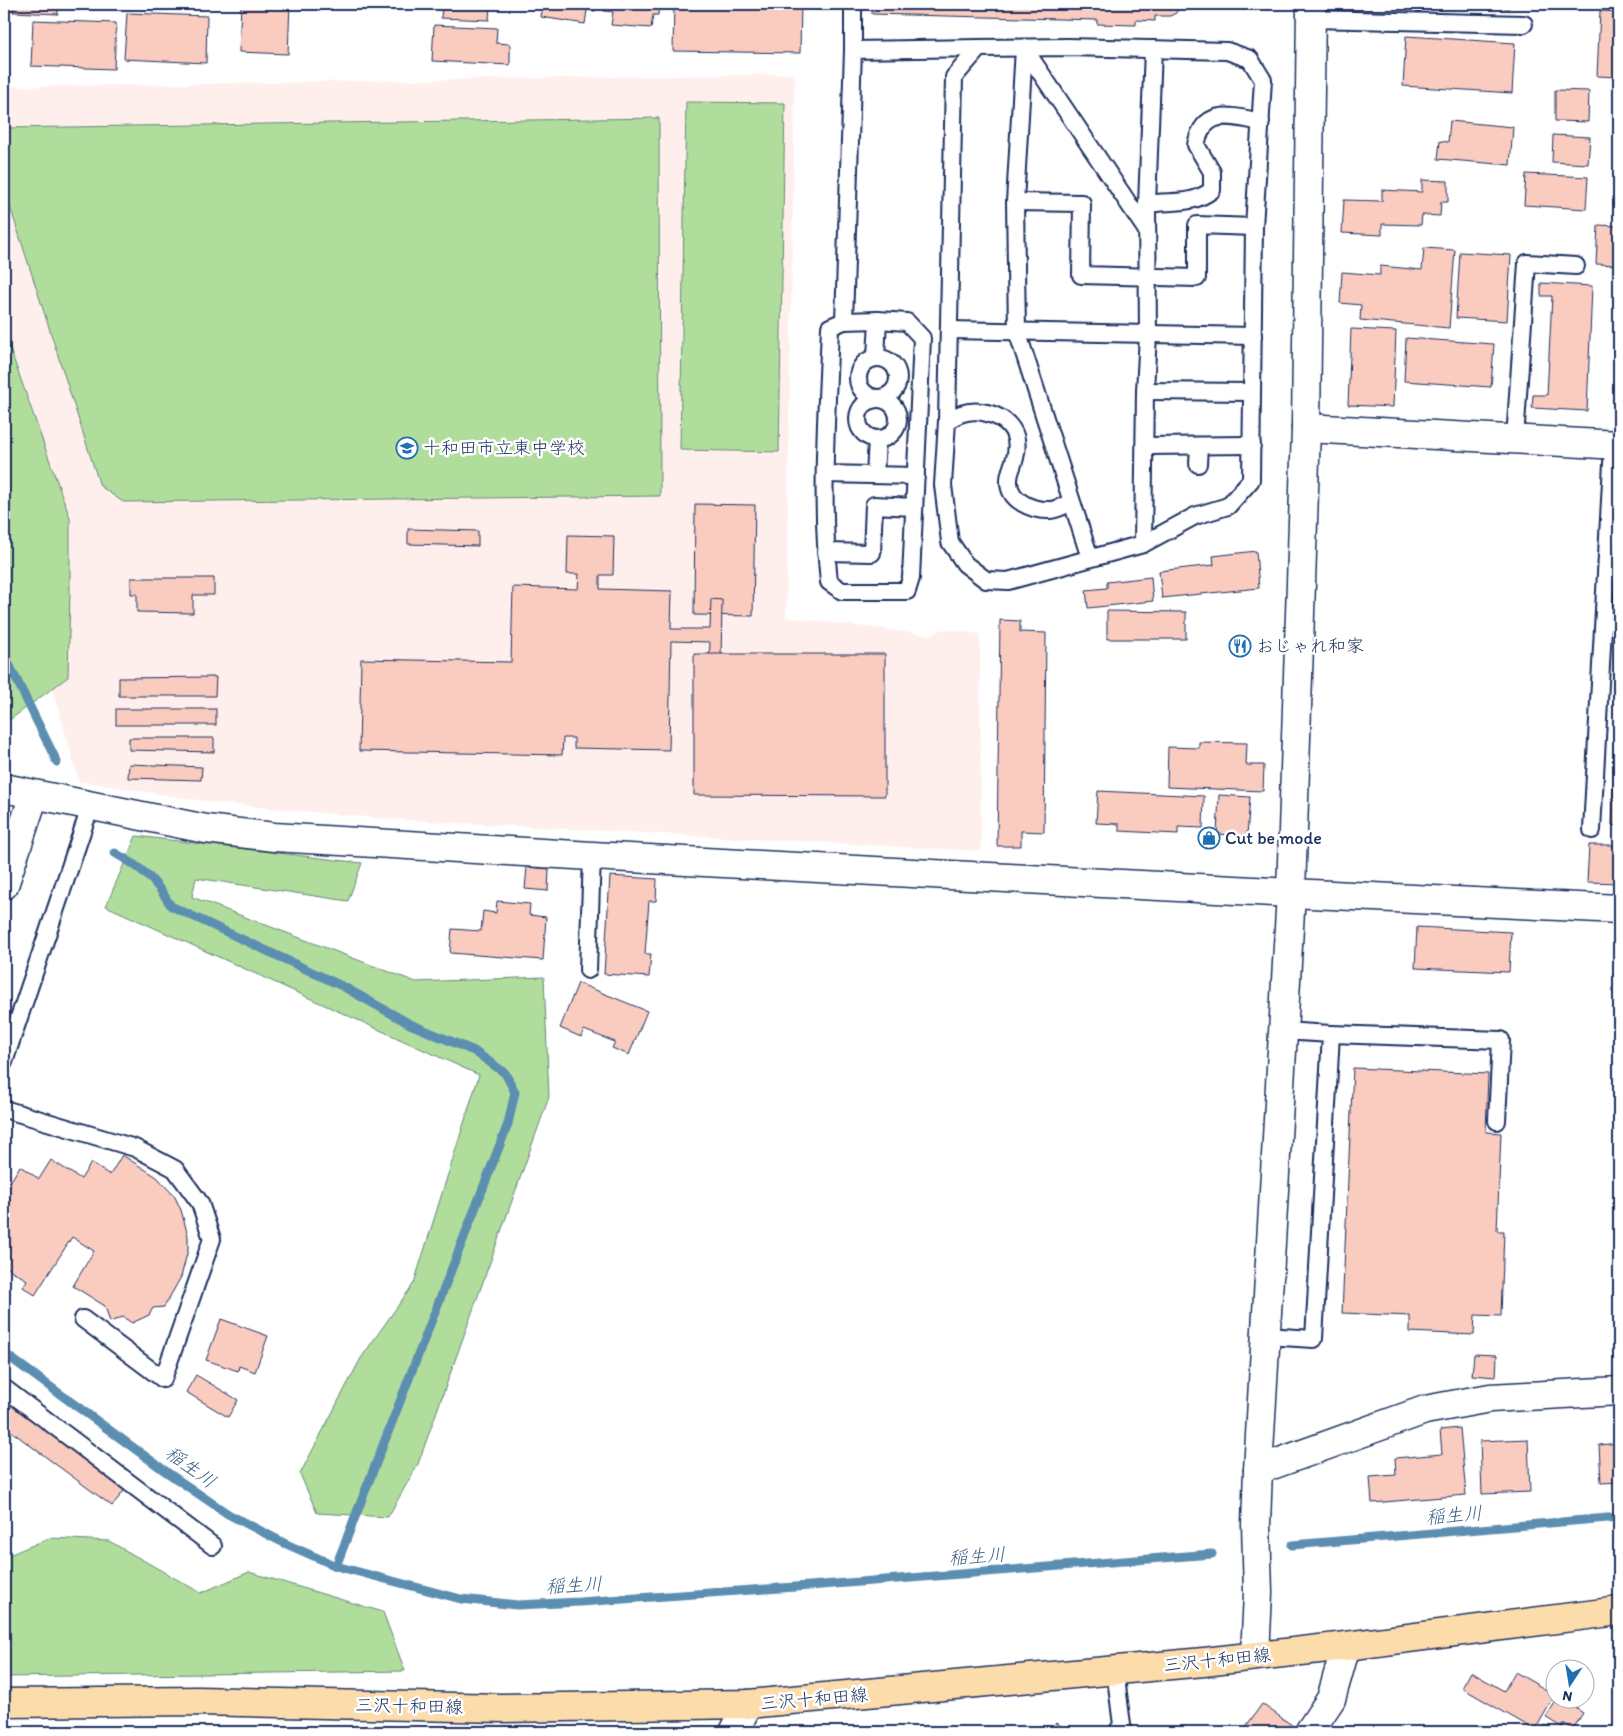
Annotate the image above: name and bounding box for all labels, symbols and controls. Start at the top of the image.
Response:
school or university icon: 十和田市立東中学校 [395,436,419,460]
place label: 十和田市立東中学校 [423,437,585,459]
restaurant icon: おじゃれ和家 [1228,634,1252,658]
place label: おじゃれ和家 [1256,635,1364,657]
shop icon: Cut be mode [1197,826,1221,850]
place label: Cut be mode [1225,827,1322,849]
water label: 稲生川 [161,1441,221,1493]
water label: 稲生川 [1425,1501,1483,1529]
water label: 稲生川 [948,1543,1006,1569]
water label: 稲生川 [545,1572,603,1598]
street label: 三沢十和田線 [1162,1643,1272,1677]
north arrow [1546,1658,1596,1708]
street label: 三沢十和田線 [759,1683,869,1715]
text: N [1561,1687,1574,1706]
street label: 三沢十和田線 [355,1694,463,1718]

